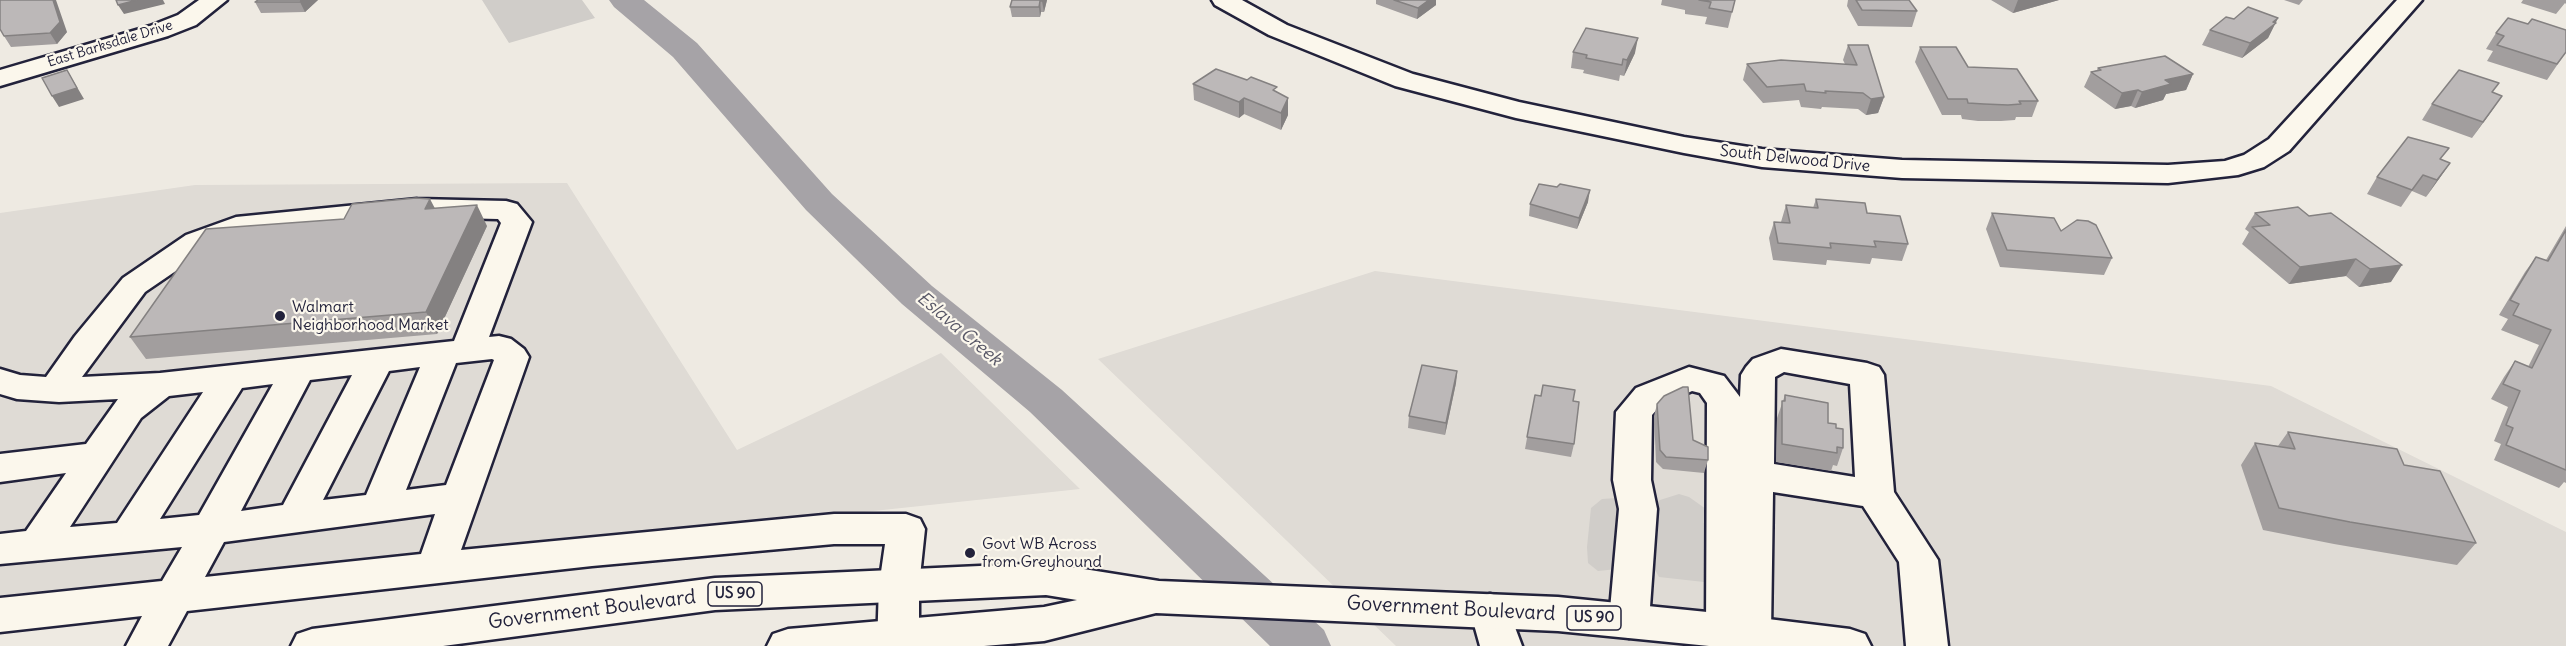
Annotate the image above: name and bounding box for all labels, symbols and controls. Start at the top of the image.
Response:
street label: East Barksdale Drive [45,17,175,71]
street label: South Delwood Drive [1719,142,1871,176]
water label: Eslava Creek [912,287,1006,371]
place label: Walmart Neighborhood Market [292,297,449,335]
marker: Walmart Neighborhood Market [273,309,287,323]
place label: Govt WB Across from Greyhound [982,534,1102,572]
marker: Govt WB Across from Greyhound [963,546,977,560]
road number: US 90 [708,582,762,606]
street label: Government Boulevard [487,585,697,635]
street label: Government Boulevard [1346,592,1556,626]
road number: US 90 [1567,606,1621,630]

